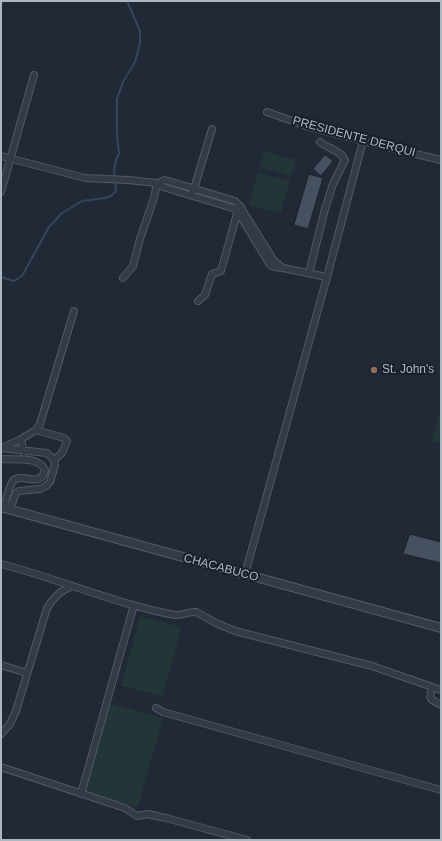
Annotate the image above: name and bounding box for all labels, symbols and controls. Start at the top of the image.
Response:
street label: PRESIDENTE DERQUI [291,114,417,160]
place label: St. John's [382,363,434,377]
marker: St. John's [369,365,379,375]
street label: CHACABUCO [182,551,260,585]

